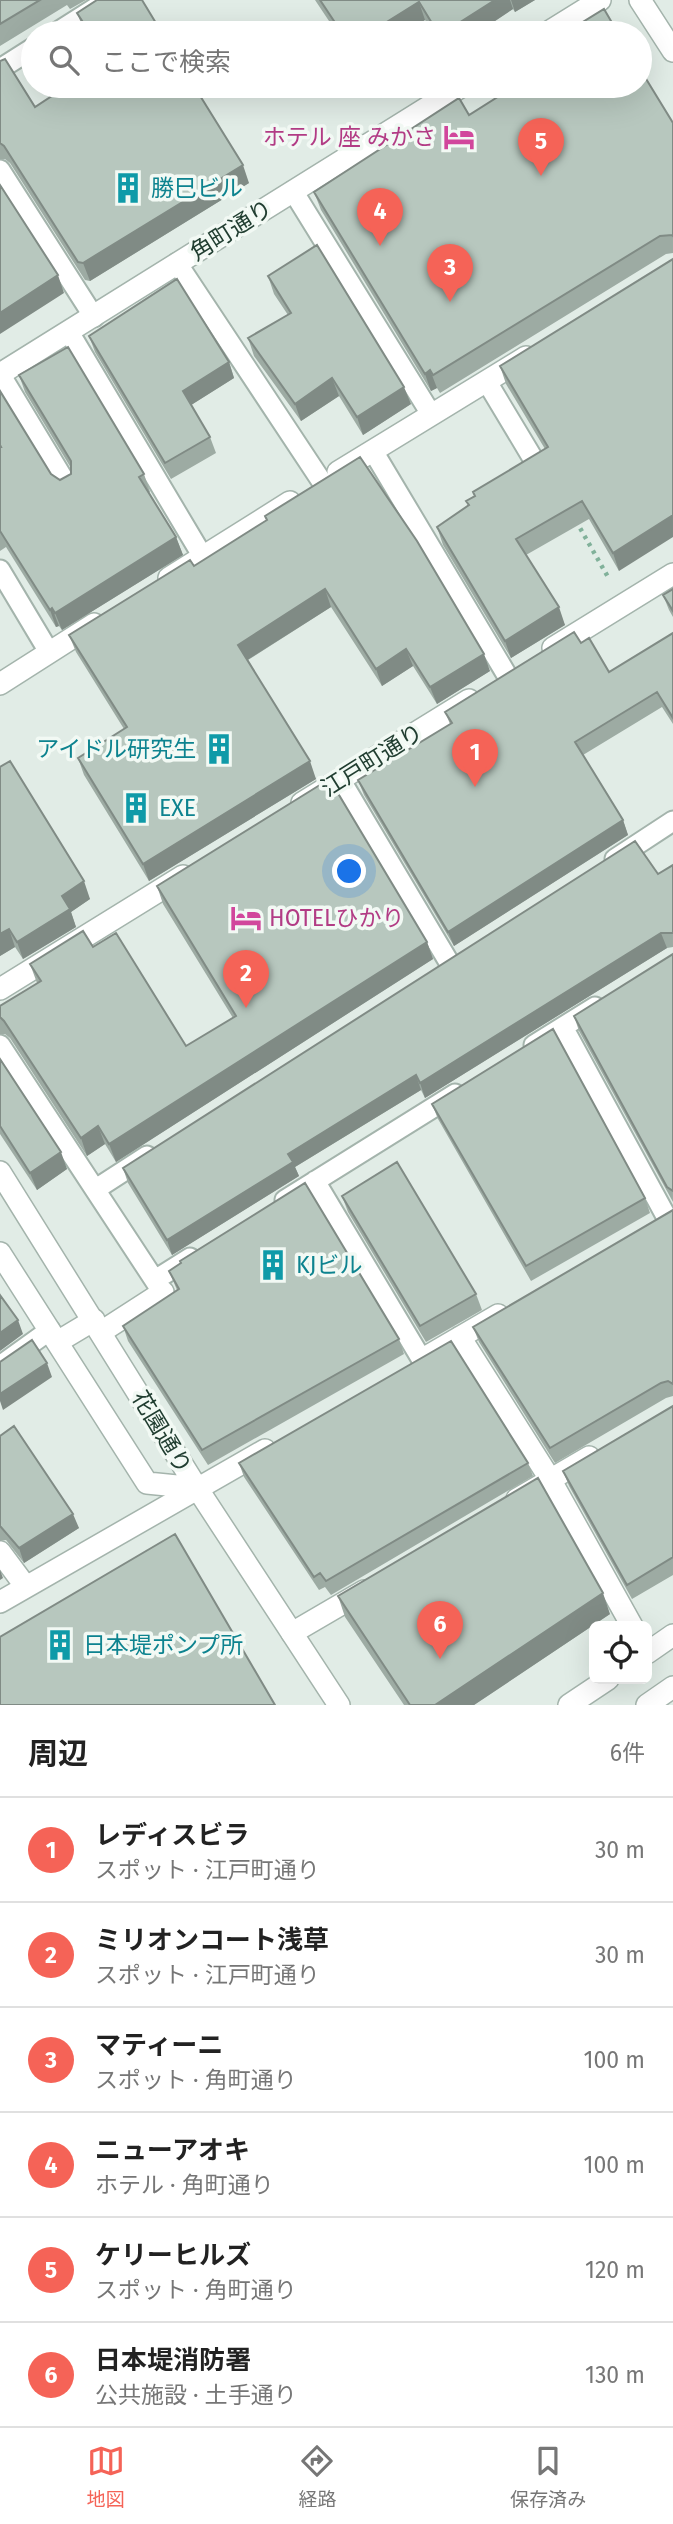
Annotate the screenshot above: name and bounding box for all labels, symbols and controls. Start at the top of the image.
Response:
search box [21,21,652,98]
icon: search [45,41,83,79]
text: ここで検索 [101,47,231,78]
pin: 5 [518,118,564,176]
hotel icon: ホテル 座 みかさ [442,120,476,154]
place label: ホテル 座 みかさ [263,123,436,151]
building icon: 勝巳ビル [111,171,145,205]
place label: 勝巳ビル [151,174,243,202]
pin: 4 [357,188,403,246]
street label: 角町通り [185,194,277,266]
pin: 3 [427,244,473,302]
street label: 江戸町通り [316,718,428,802]
pin: 1 [452,729,498,787]
building icon: アイドル研究生 [202,732,236,766]
place label: アイドル研究生 [36,735,196,763]
building icon: EXE [119,791,153,825]
place label: EXE [159,794,196,822]
your location [332,854,366,888]
hotel icon: HOTELひかり [229,901,263,935]
place label: HOTELひかり [269,904,404,932]
pin: 2 [223,950,269,1008]
building icon: KJビル [256,1248,290,1282]
place label: KJビル [296,1251,362,1279]
street label: 花園通り [126,1385,198,1479]
pin: 6 [417,1601,463,1659]
map controls [589,1621,652,1684]
button: locate [589,1621,652,1684]
building icon: 日本堤ポンプ所 [43,1628,77,1662]
place label: 日本堤ポンプ所 [83,1631,243,1659]
text: 周辺 [28,1736,88,1772]
text: 6件 [610,1739,645,1767]
text: レディスビラ [95,1820,249,1851]
text: 1 [46,1836,56,1864]
text: 30 m [595,1836,645,1864]
text: スポット · 江戸町通り [95,1856,320,1884]
text: ミリオンコート浅草 [95,1925,329,1956]
text: 2 [45,1941,57,1969]
text: 30 m [595,1941,645,1969]
text: スポット · 江戸町通り [95,1961,320,1989]
text: マティーニ [95,2030,223,2061]
text: 3 [45,2046,57,2074]
text: 100 m [584,2046,645,2074]
text: スポット · 角町通り [95,2066,297,2094]
text: ニューアオキ [95,2135,250,2166]
text: 4 [45,2151,58,2179]
text: 100 m [584,2151,645,2179]
text: ホテル · 角町通り [95,2171,274,2199]
text: ケリーヒルズ [95,2240,251,2271]
text: 5 [45,2256,57,2284]
text: 120 m [585,2256,645,2284]
text: スポット · 角町通り [95,2276,297,2304]
text: 日本堤消防署 [95,2345,251,2376]
text: 6 [45,2361,57,2389]
text: 130 m [585,2361,645,2389]
text: 公共施設 · 土手通り [95,2381,297,2409]
tab: 地図 [87,2442,125,2511]
tab: 経路 [298,2442,336,2511]
tab: 保存済み [510,2442,586,2511]

